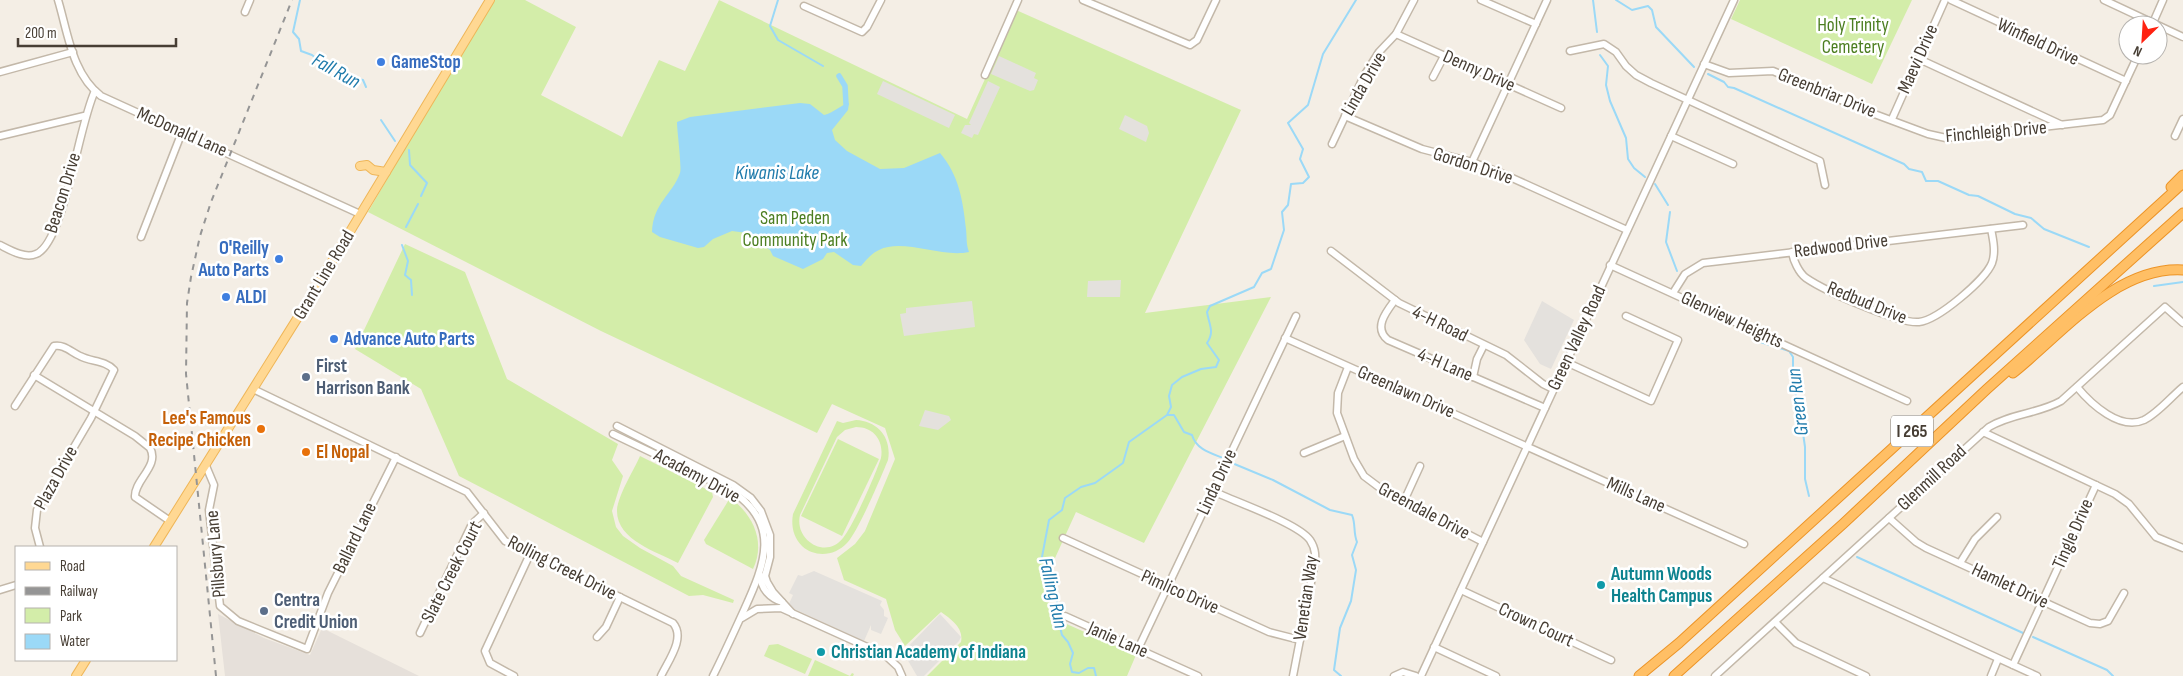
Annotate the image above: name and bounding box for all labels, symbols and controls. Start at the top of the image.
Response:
street label: Winfield Drive [1993,13,2083,71]
park label: Holy Trinity Cemetery [1817,14,1889,59]
scale bar [18,15,175,47]
north arrow [2118,15,2168,65]
street label: Maevi Drive [1893,21,1943,97]
text: 200 m [25,24,57,43]
text: N [2131,42,2145,61]
street label: Denny Drive [1439,45,1519,97]
water label: Fall Run [308,48,364,94]
street label: Linda Drive [1337,48,1391,120]
place label: GameStop [391,51,461,74]
marker: GameStop [375,56,387,68]
street label: Greenbriar Drive [1775,63,1879,123]
street label: McDonald Lane [133,102,231,162]
street label: Finchleigh Drive [1944,116,2048,148]
street label: Gordon Drive [1430,142,1516,190]
street label: Beacon Drive [40,150,86,236]
water label: Kiwanis Lake [735,161,819,185]
park label: Sam Peden Community Park [743,207,848,252]
street label: Grant Line Road [288,226,360,324]
street label: Redwood Drive [1793,229,1889,263]
place label: O'Reilly Auto Parts [197,237,269,282]
marker: O'Reilly Auto Parts [273,253,285,265]
street label: Redbud Drive [1824,277,1910,329]
street label: Green Valley Road [1543,282,1611,394]
place label: ALDI [235,286,267,309]
street label: Glenview Heights [1677,286,1787,354]
marker: ALDI [220,291,232,303]
street label: 4-H Road [1408,301,1472,347]
place label: Advance Auto Parts [343,328,475,351]
marker: Advance Auto Parts [328,333,340,345]
street label: 4-H Lane [1414,343,1476,387]
place label: First Harrison Bank [316,355,410,400]
street label: Greenlawn Drive [1354,360,1458,424]
water label: Green Run [1782,367,1814,437]
marker: First Harrison Bank [300,371,312,383]
place label: Lee's Famous Recipe Chicken [148,407,251,452]
road number: I 265 [1891,416,1933,446]
marker: Lee's Famous Recipe Chicken [255,423,267,435]
street label: Glenmill Road [1893,440,1971,516]
place label: El Nopal [316,441,369,464]
street label: Plaza Drive [29,442,83,514]
street label: Academy Drive [649,443,744,508]
street label: Linda Drive [1192,445,1242,519]
marker: El Nopal [300,446,312,458]
street label: Mills Lane [1603,472,1669,518]
street label: Greendale Drive [1374,477,1474,545]
street label: Tingle Drive [2047,495,2099,573]
street label: Ballard Lane [328,499,382,577]
street label: Pillsbury Lane [201,509,231,599]
street label: Slate Creek Court [416,517,488,627]
street label: Rolling Creek Drive [504,531,620,605]
legend [15,546,178,661]
street label: Venetian Way [1289,553,1323,642]
water label: Falling Run [1033,555,1073,631]
text: Road [60,557,85,576]
street label: Hamlet Drive [1968,558,2052,614]
place label: Autumn Woods Health Campus [1610,563,1712,608]
street label: Pimlico Drive [1137,565,1223,619]
marker: Autumn Woods Health Campus [1595,579,1607,591]
text: Railway [60,582,98,601]
place label: Centra Credit Union [274,589,358,634]
street label: Crown Court [1495,598,1577,652]
marker: Centra Credit Union [258,605,270,617]
text: Park [60,607,82,626]
street label: Janie Lane [1083,616,1152,663]
text: Water [60,632,91,651]
place label: Christian Academy of Indiana [831,641,1026,664]
marker: Christian Academy of Indiana [815,646,827,658]

